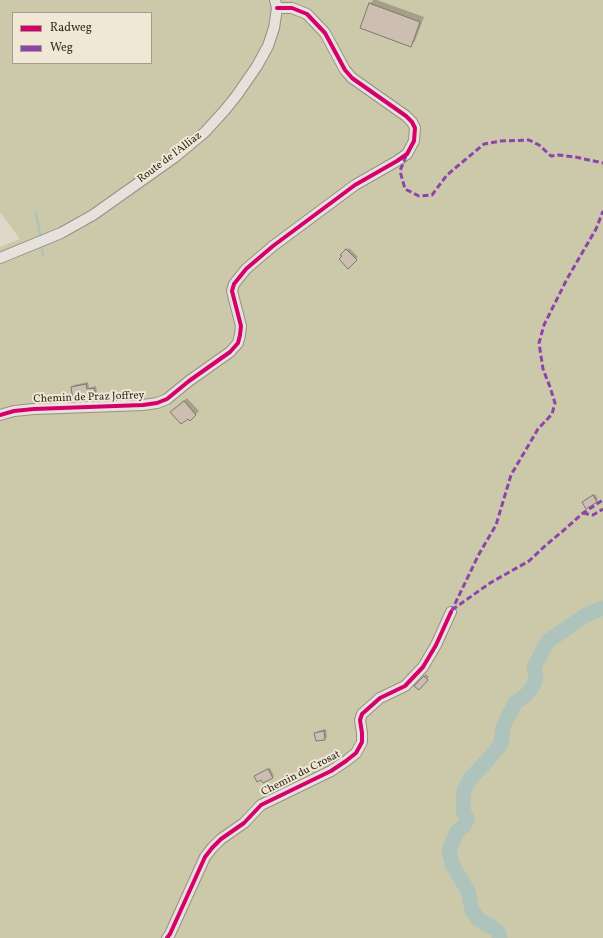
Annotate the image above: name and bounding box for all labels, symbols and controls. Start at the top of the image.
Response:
legend [12,12,152,64]
text: Radweg [50,20,92,36]
text: Weg [50,40,73,56]
street label: Route de l'Alliaz [135,130,205,186]
street label: Chemin de Praz Joffrey [33,389,145,407]
street label: Chemin du Crosat [259,748,343,800]

